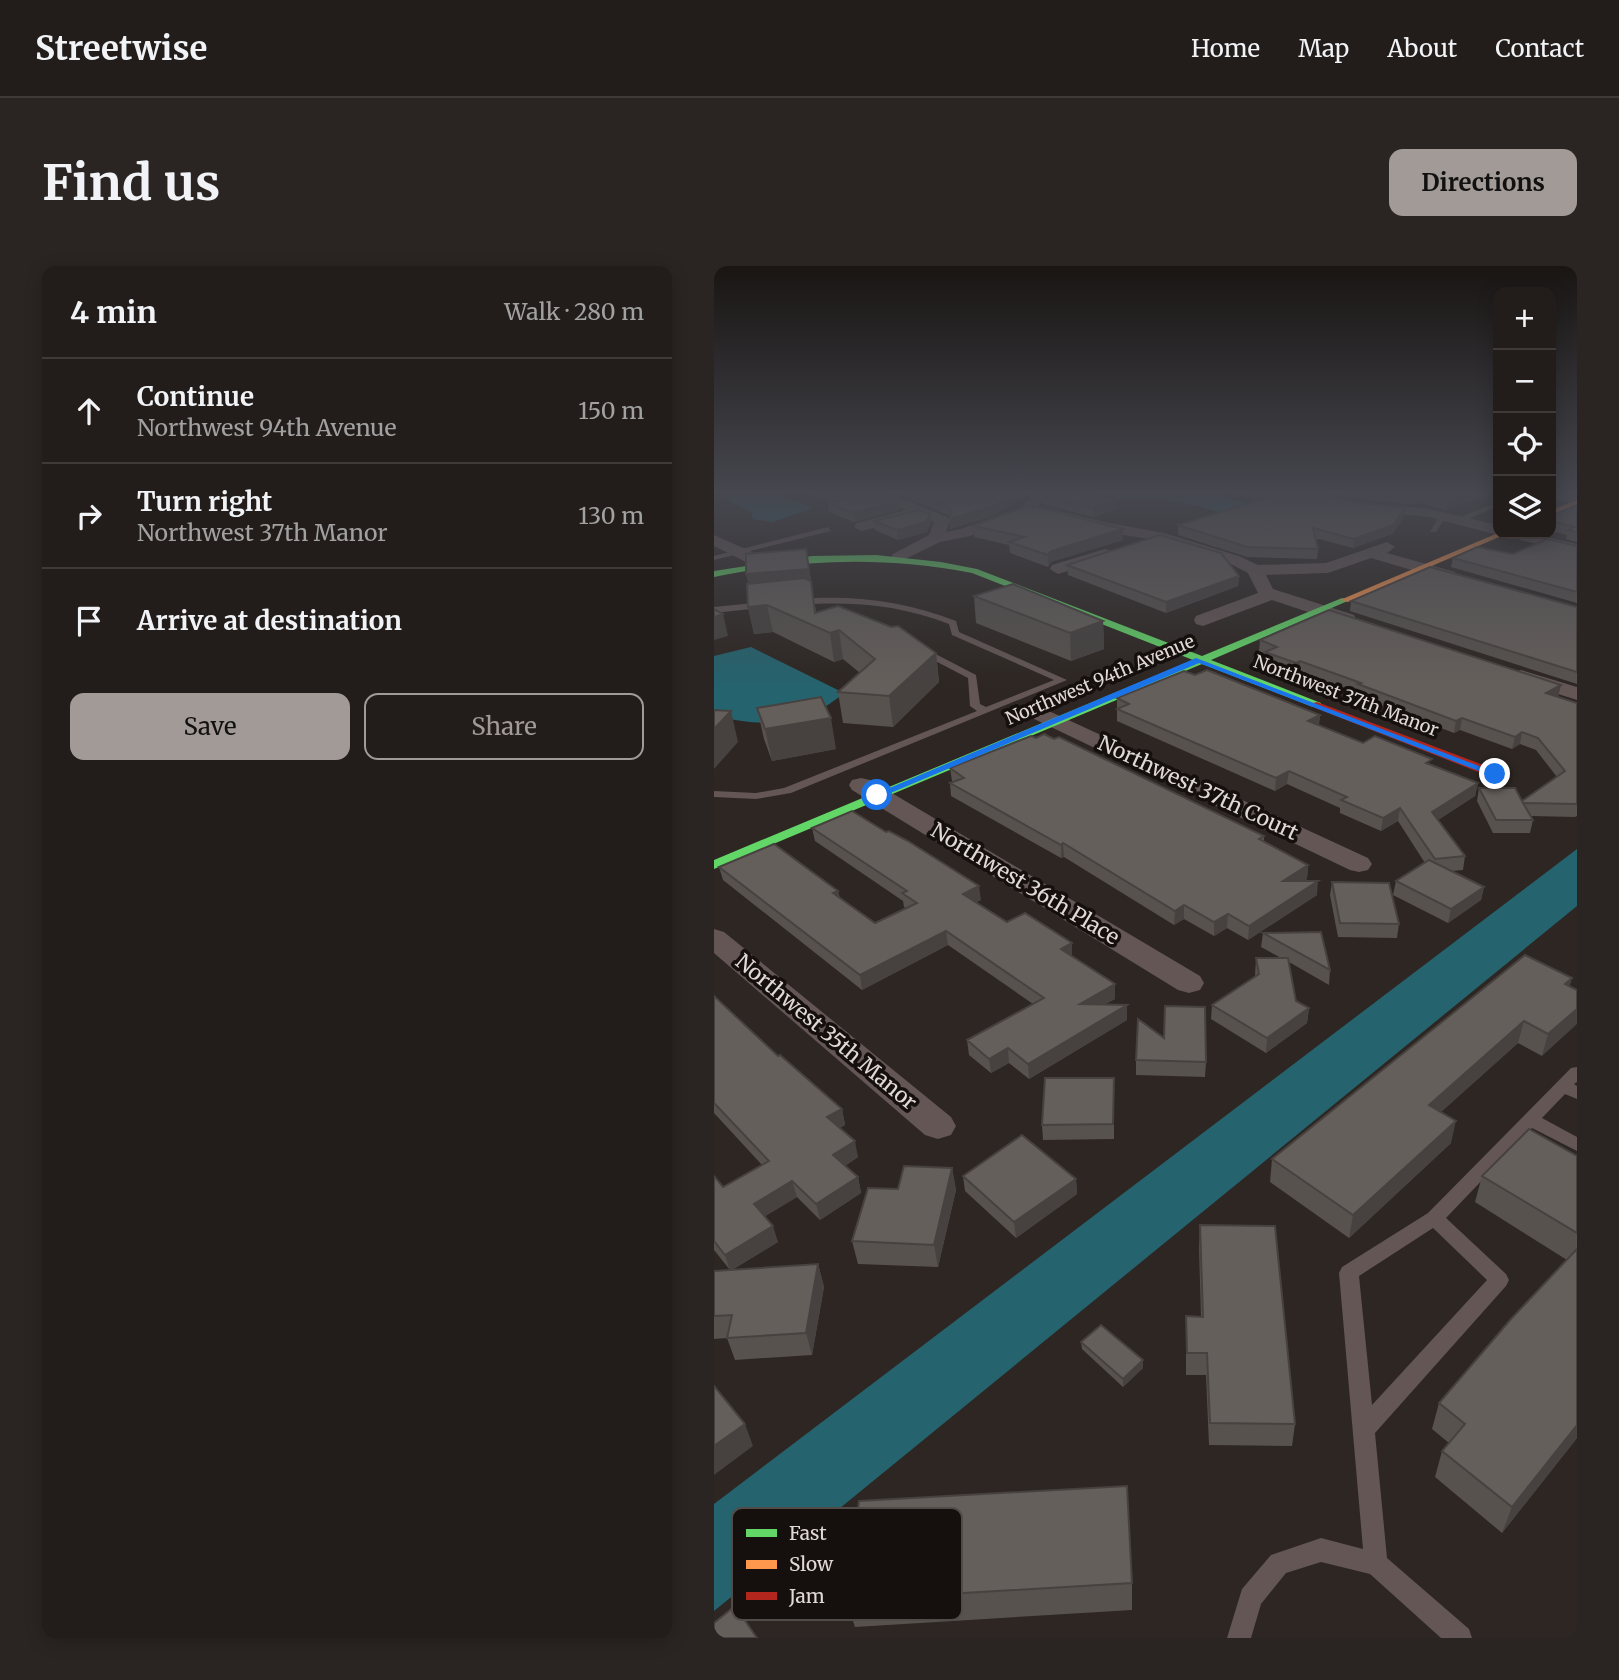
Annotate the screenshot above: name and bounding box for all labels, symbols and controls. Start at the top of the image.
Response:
text: Streetwise [35,28,207,69]
text: Home [1191,33,1260,64]
text: Map [1298,33,1349,64]
text: About [1387,33,1457,64]
text: Contact [1495,33,1584,64]
button: Directions [1389,149,1577,216]
text: Find us [42,152,220,213]
map controls [1493,287,1556,539]
button: + [1493,287,1556,350]
text: 4 min [70,293,157,331]
text: Walk · 280 m [504,297,644,326]
button: − [1493,350,1556,413]
text: Continue [137,380,254,413]
icon: ahead [70,392,108,430]
text: 150 m [578,396,644,425]
text: Northwest 94th Avenue [137,413,396,442]
button: locate [1493,413,1556,476]
button: layers [1493,476,1556,539]
text: Turn right [137,485,272,518]
icon: right [70,497,108,535]
text: 130 m [578,501,644,530]
text: Northwest 37th Manor [137,518,388,547]
icon: arrive [70,602,108,640]
text: Arrive at destination [137,604,402,637]
street label: Northwest 94th Avenue [1002,629,1198,730]
street label: Northwest 37th Manor [1250,650,1442,741]
button: Save [70,693,350,760]
button: Share [364,693,644,760]
street label: Northwest 37th Court [1094,729,1303,846]
route end [1479,758,1510,789]
route start [861,779,892,810]
street label: Northwest 36th Place [926,817,1124,951]
street label: Northwest 35th Manor [730,948,922,1115]
legend [732,1508,962,1620]
text: Fast [789,1521,827,1545]
text: Slow [789,1552,834,1576]
text: Jam [788,1584,825,1608]

